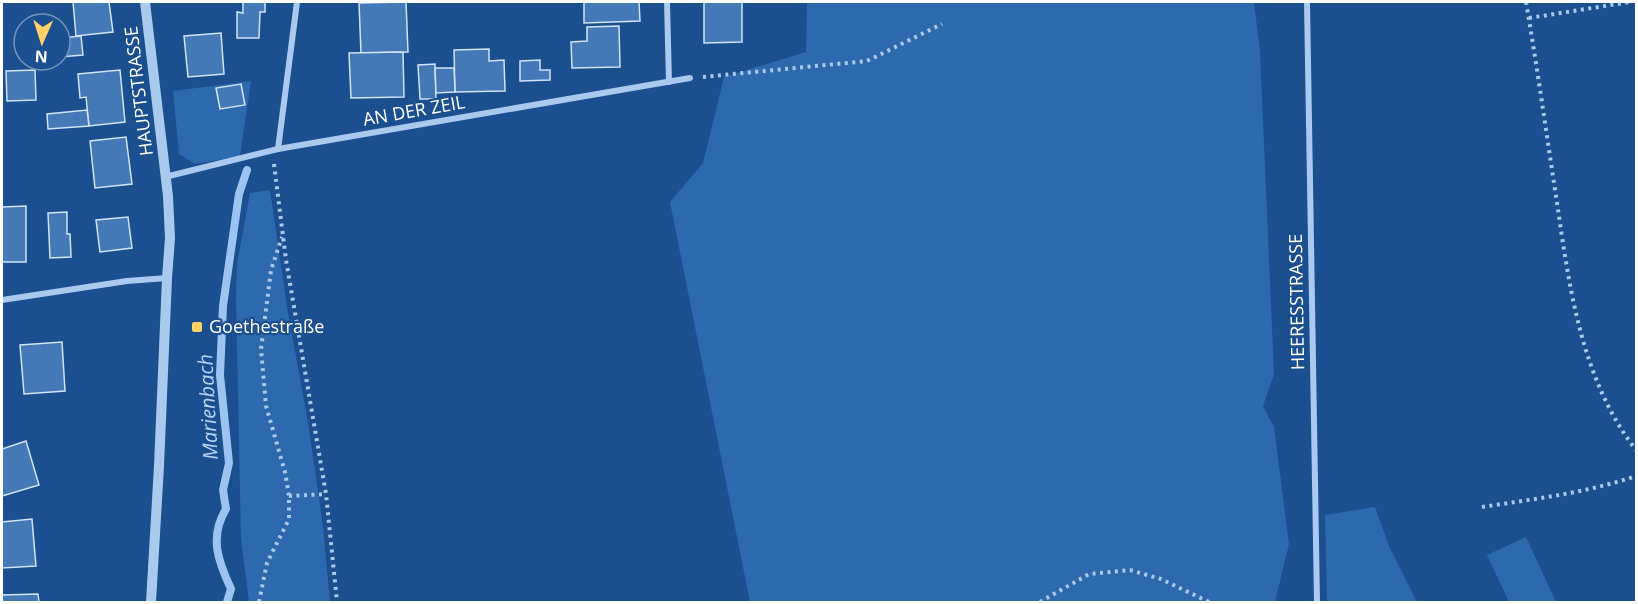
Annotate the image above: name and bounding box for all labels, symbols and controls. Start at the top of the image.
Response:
north arrow [12,12,72,72]
street label: HAUPTSTRASSE [118,25,158,157]
text: N [34,46,48,68]
street label: AN DER ZEIL [361,89,467,131]
street label: HEERESSTRASSE [1283,234,1309,370]
place label: Goethestraße [209,314,324,338]
marker: Goethestraße [190,320,204,334]
water label: Marienbach [191,353,224,461]

